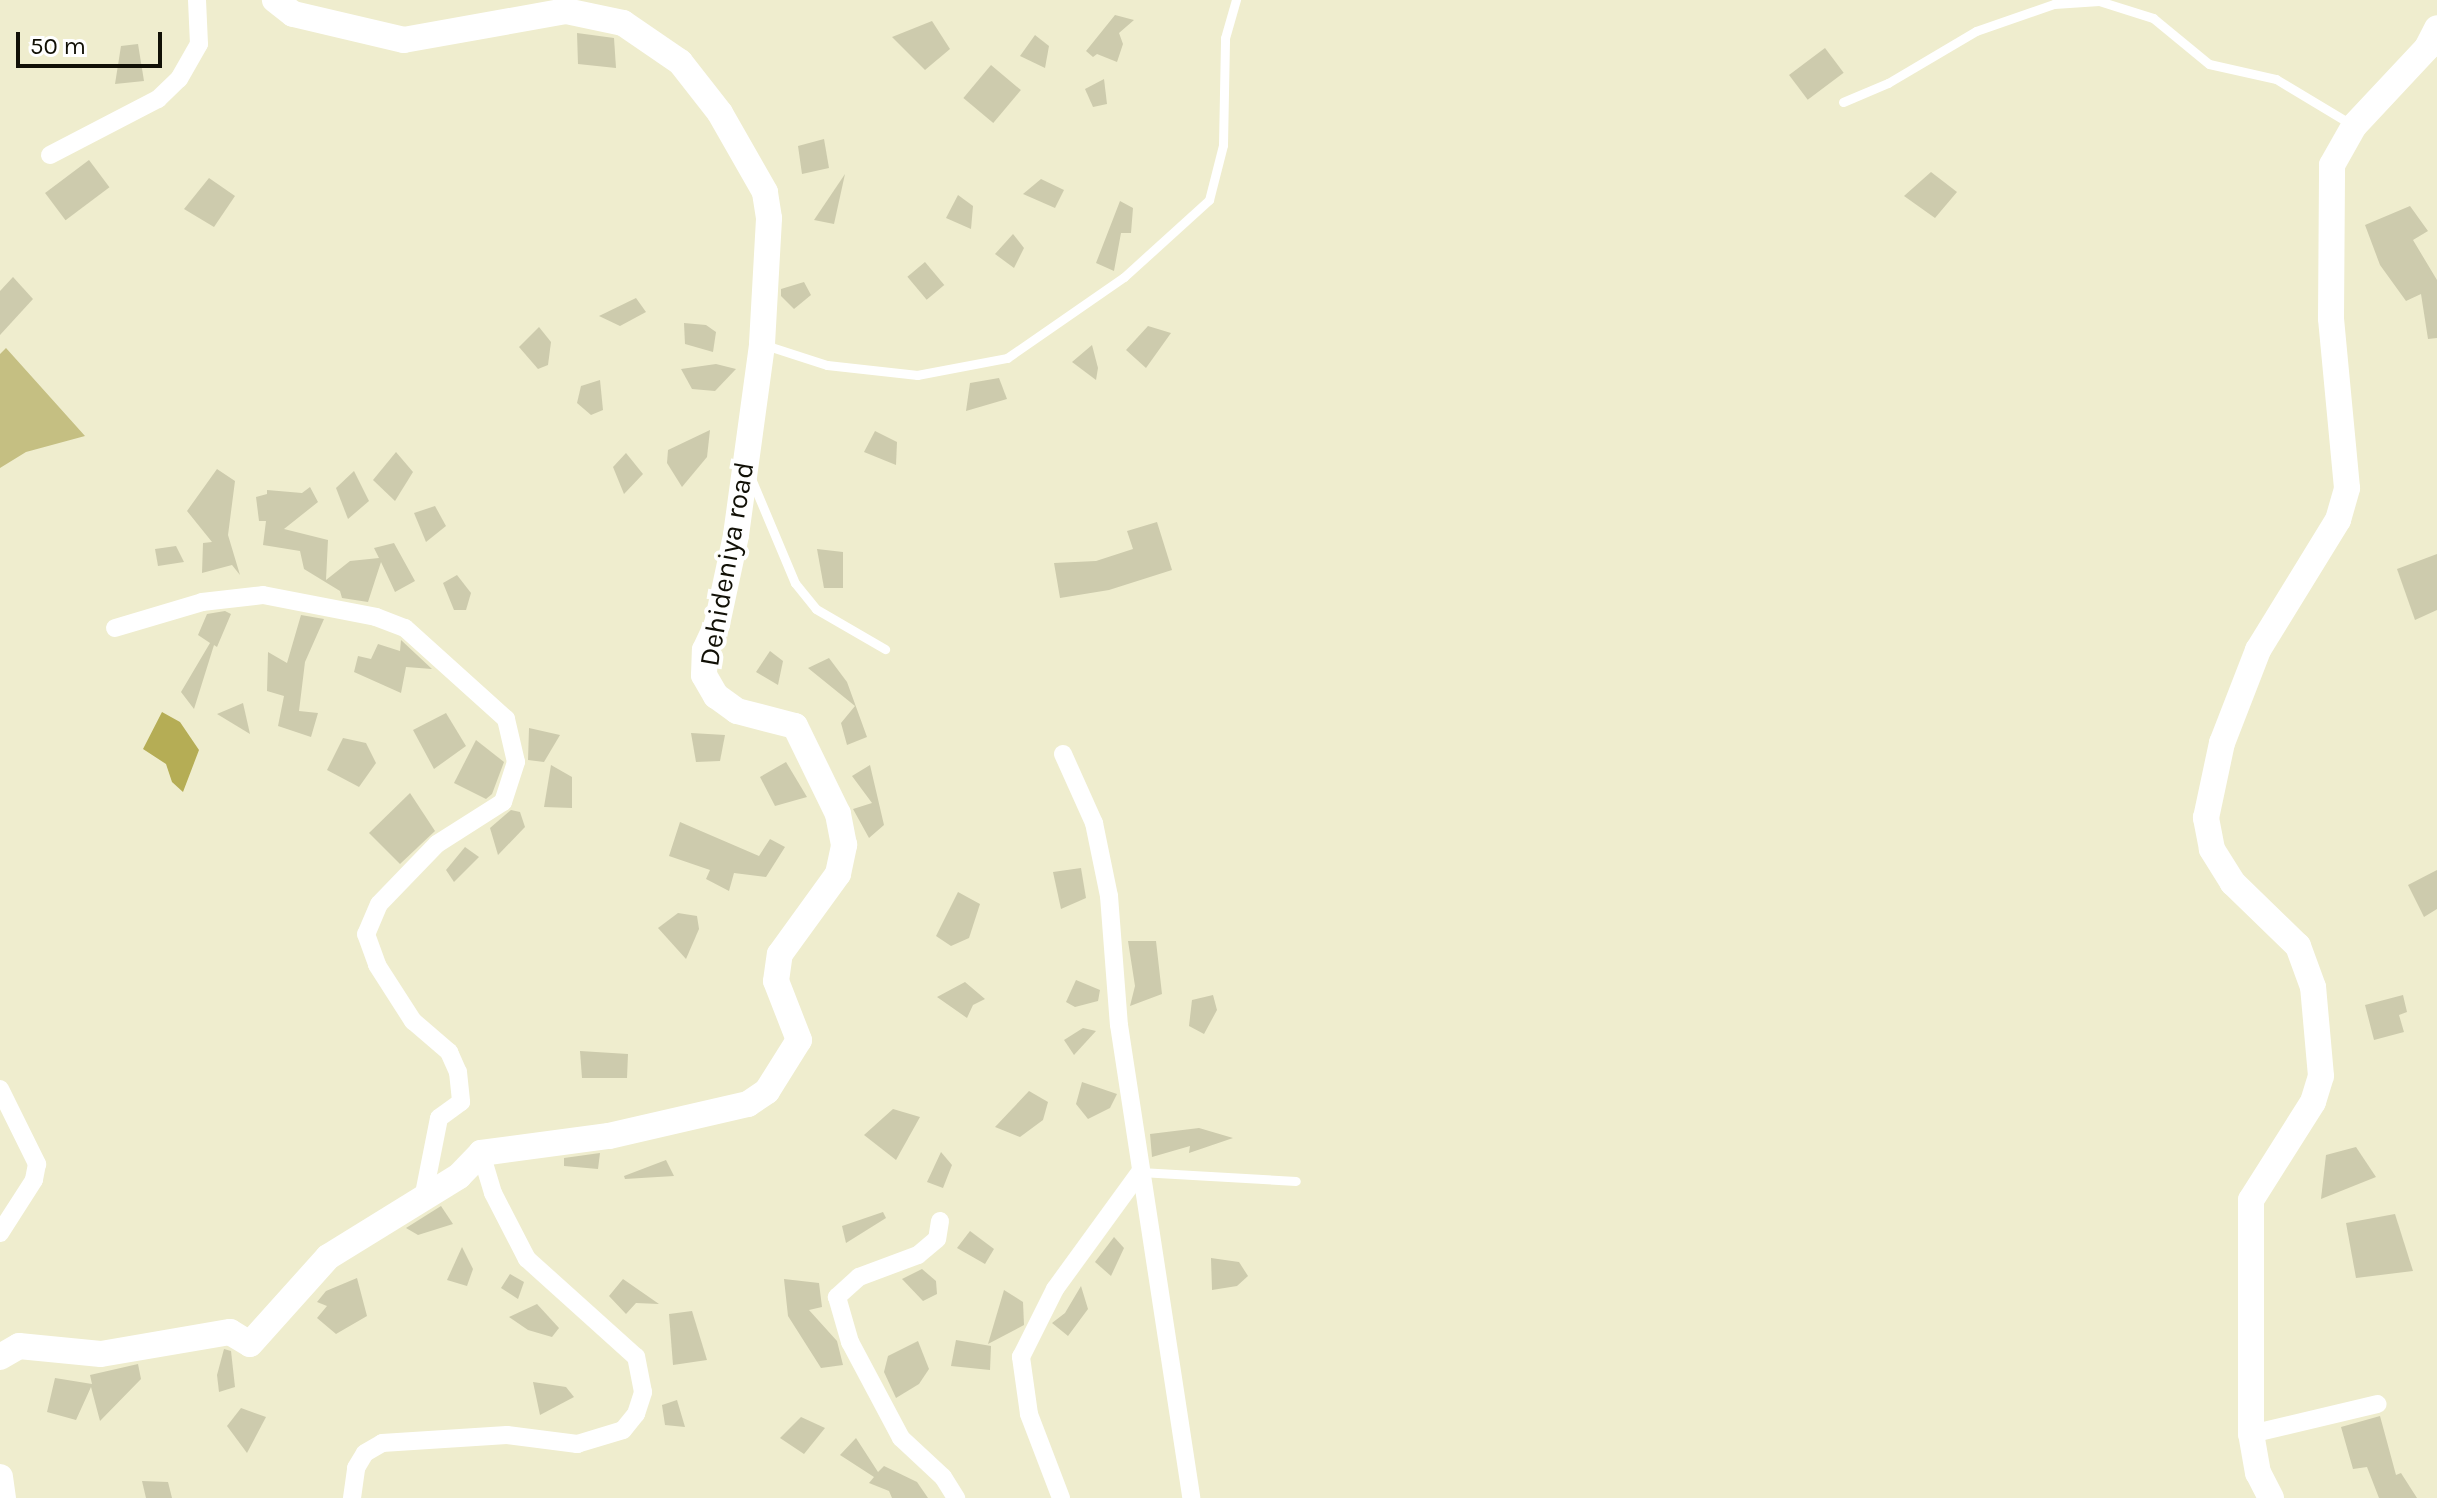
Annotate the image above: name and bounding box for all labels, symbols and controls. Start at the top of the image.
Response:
scale bar [20,16,166,66]
text: 50 m [30,32,86,60]
street label: Dehideniya road [692,459,762,669]

